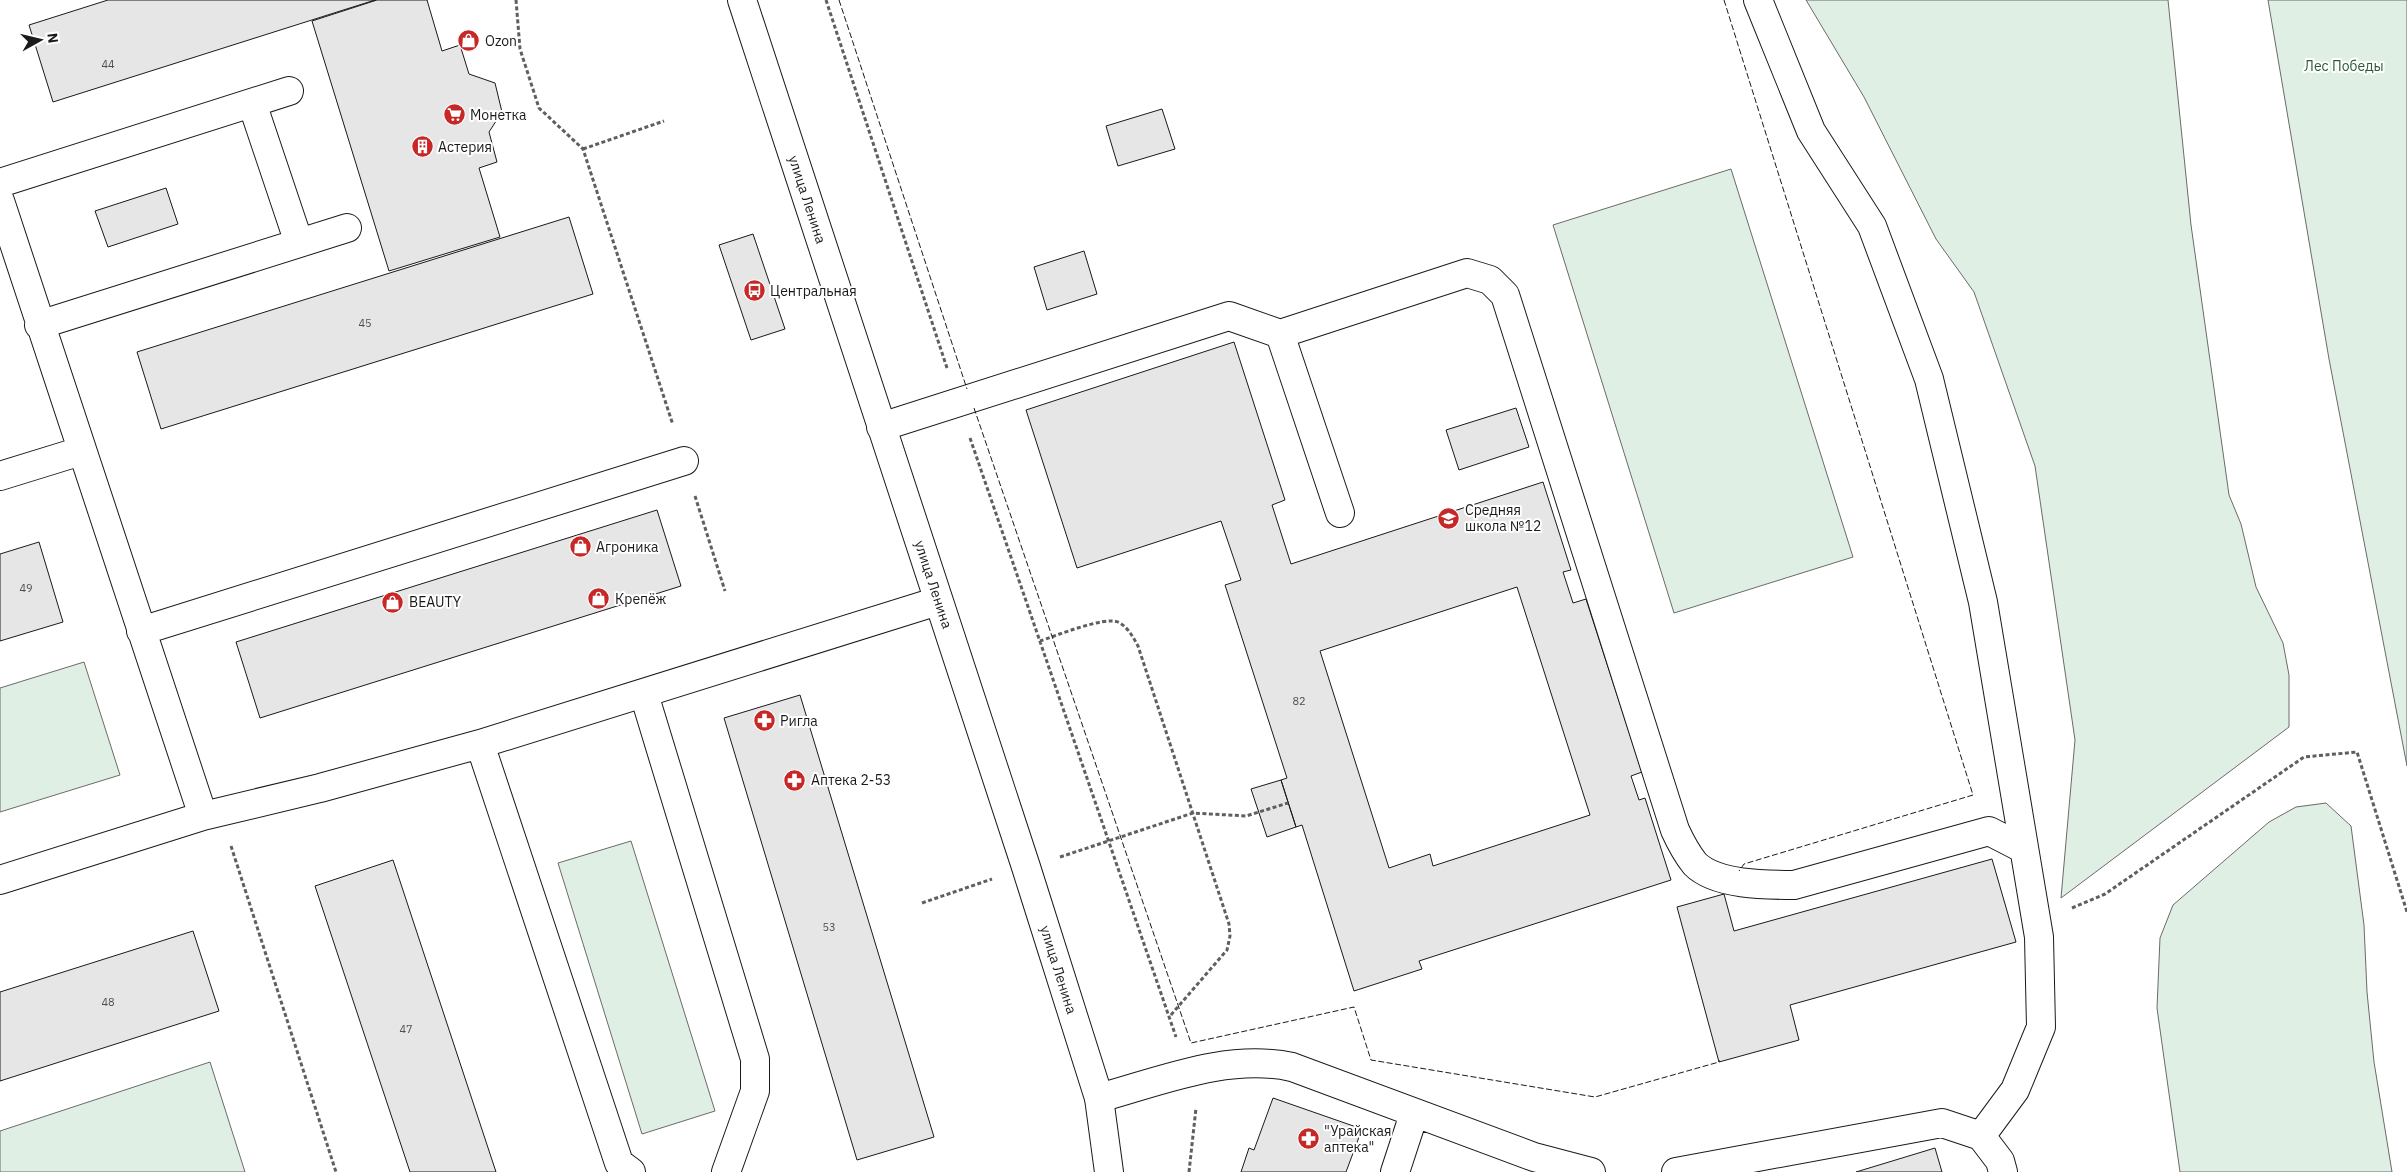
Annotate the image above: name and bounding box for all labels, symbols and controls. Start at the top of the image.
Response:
north arrow [15,15,65,65]
shop icon: Ozon [457,29,481,53]
text: N [43,32,62,44]
place label: Ozon [485,32,517,50]
house number: 44 [101,57,115,71]
park label: Лес Победы [2304,57,2384,75]
supermarket icon: Монетка [442,103,466,127]
place label: Монетка [470,106,527,124]
building icon: Астерия [410,135,434,159]
place label: Астерия [438,138,492,156]
street label: улица Ленина [785,153,830,246]
bus stop icon: Центральная [742,279,766,303]
place label: Центральная [770,282,857,300]
house number: 45 [358,316,372,330]
place label: Средняя школа №12 [1465,501,1541,535]
school or university icon: Средняя школа №12 [1437,506,1461,530]
shop icon: Агроника [568,535,592,559]
place label: Агроника [596,538,659,556]
street label: улица Ленина [911,538,956,631]
house number: 49 [19,581,33,595]
shop icon: Крепёж [587,587,611,611]
shop icon: BEAUTY [381,590,405,614]
place label: Крепёж [615,590,667,608]
place label: BEAUTY [409,593,462,611]
house number: 82 [1292,694,1306,708]
pharmacy icon: Ригла [752,709,776,733]
place label: Ригла [780,712,818,730]
pharmacy icon: Аптека 2-53 [783,768,807,792]
place label: Аптека 2-53 [811,771,891,789]
house number: 53 [822,920,836,934]
street label: улица Ленина [1036,923,1081,1017]
house number: 48 [101,995,115,1009]
house number: 47 [399,1022,413,1036]
place label: "Урайская аптека" [1324,1122,1391,1156]
pharmacy icon: "Урайская аптека" [1296,1127,1320,1151]

